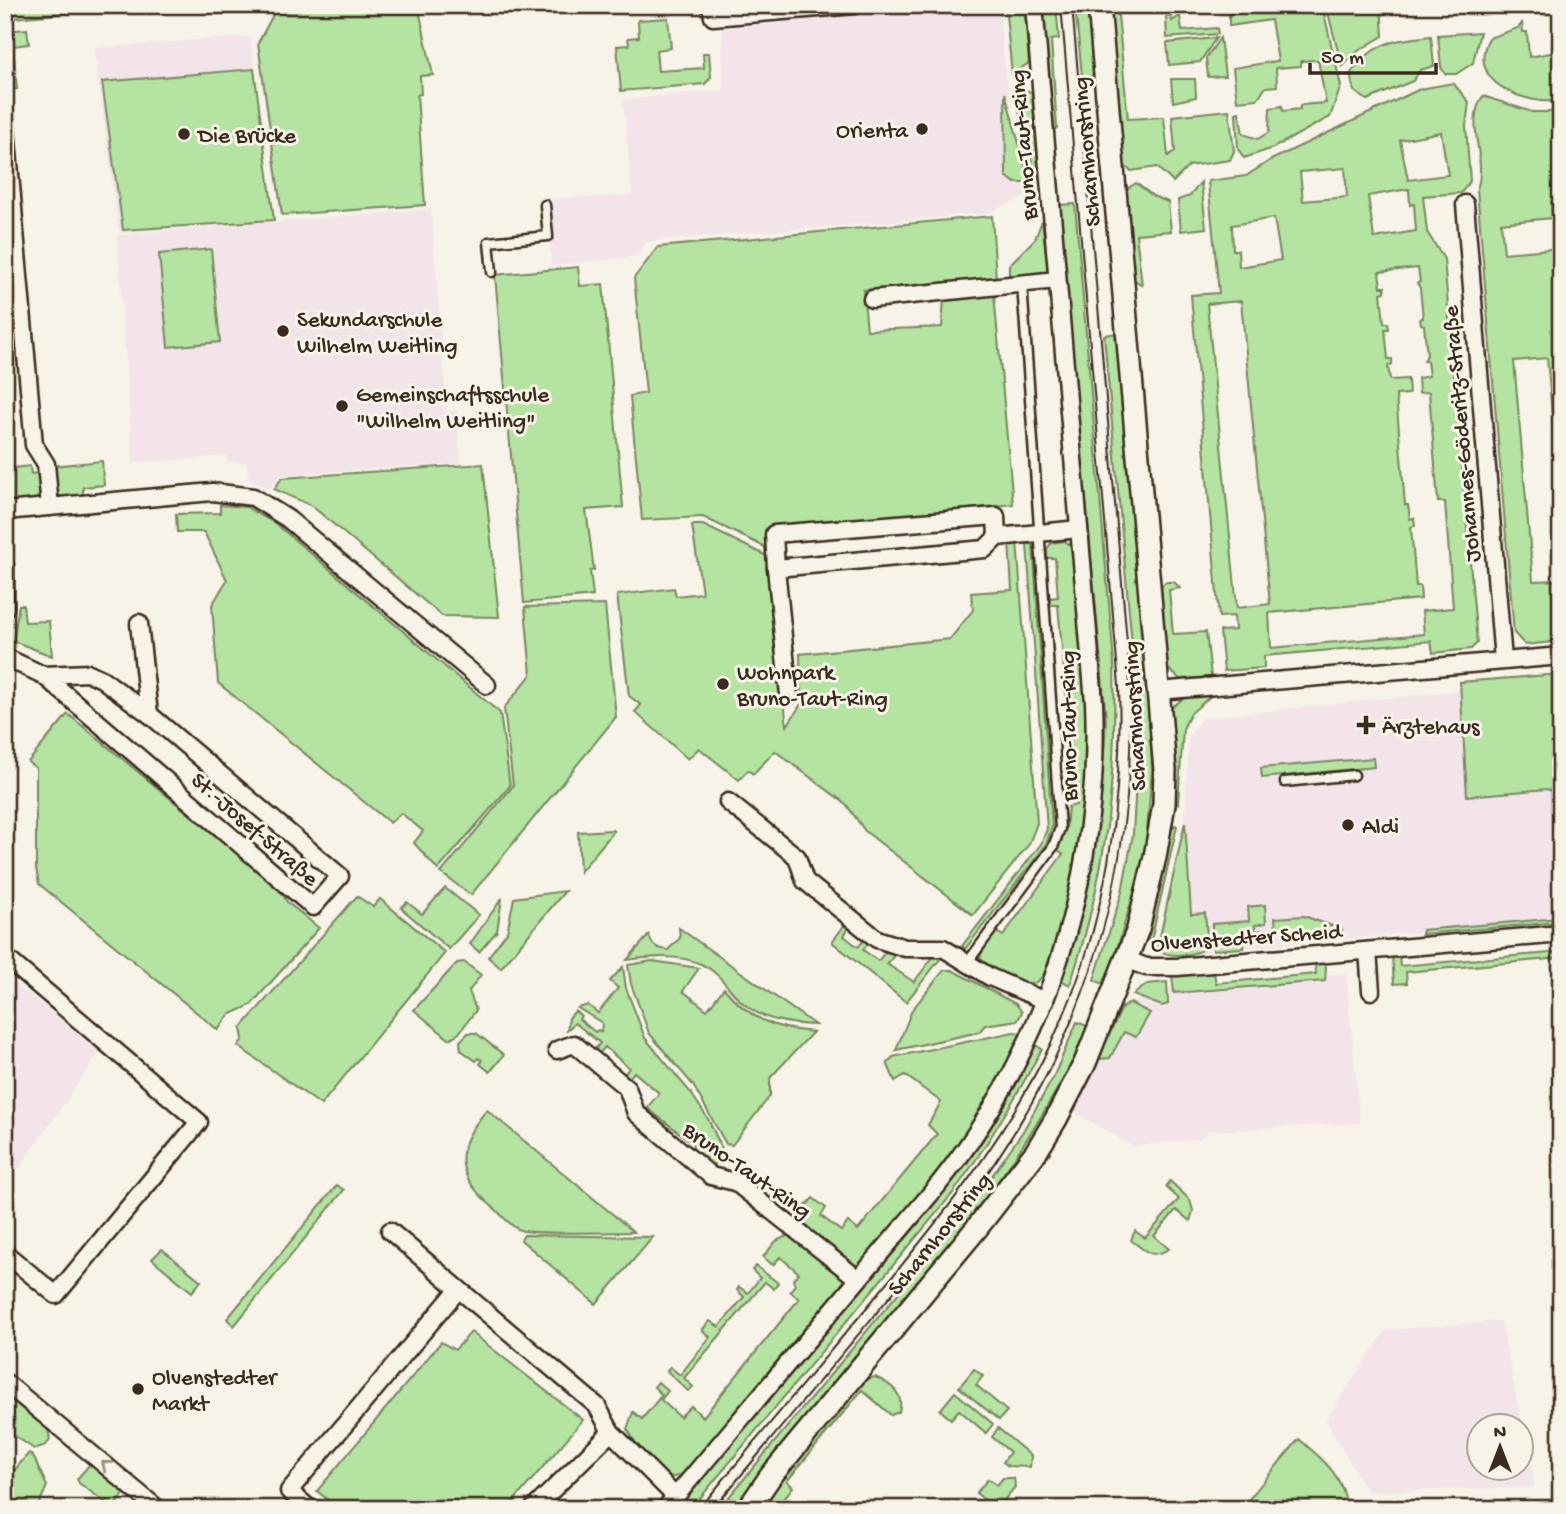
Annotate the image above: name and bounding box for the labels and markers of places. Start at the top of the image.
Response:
place label: Orienta [836,119,909,146]
marker: Orienta [914,121,930,137]
place label: Die Brücke [196,124,297,151]
marker: Die Brücke [176,126,192,142]
place label: Sekundarschule Wilhelm Weitling [297,308,458,361]
marker: Sekundarschule Wilhelm Weitling [275,323,291,339]
place label: Gemeinschaftsschule "Wilhelm Weitling" [356,383,550,436]
marker: Gemeinschaftsschule "Wilhelm Weitling" [334,398,350,414]
place label: Wohnpark Bruno-Taut-Ring [736,661,888,714]
marker: Wohnpark Bruno-Taut-Ring [715,676,731,692]
marker: Ärztehaus [1356,715,1376,735]
place label: Ärztehaus [1382,715,1480,742]
place label: Aldi [1362,815,1399,842]
marker: Aldi [1340,817,1356,833]
place label: Olvenstedter Markt [152,1366,278,1419]
marker: Olvenstedter Markt [130,1381,146,1397]

